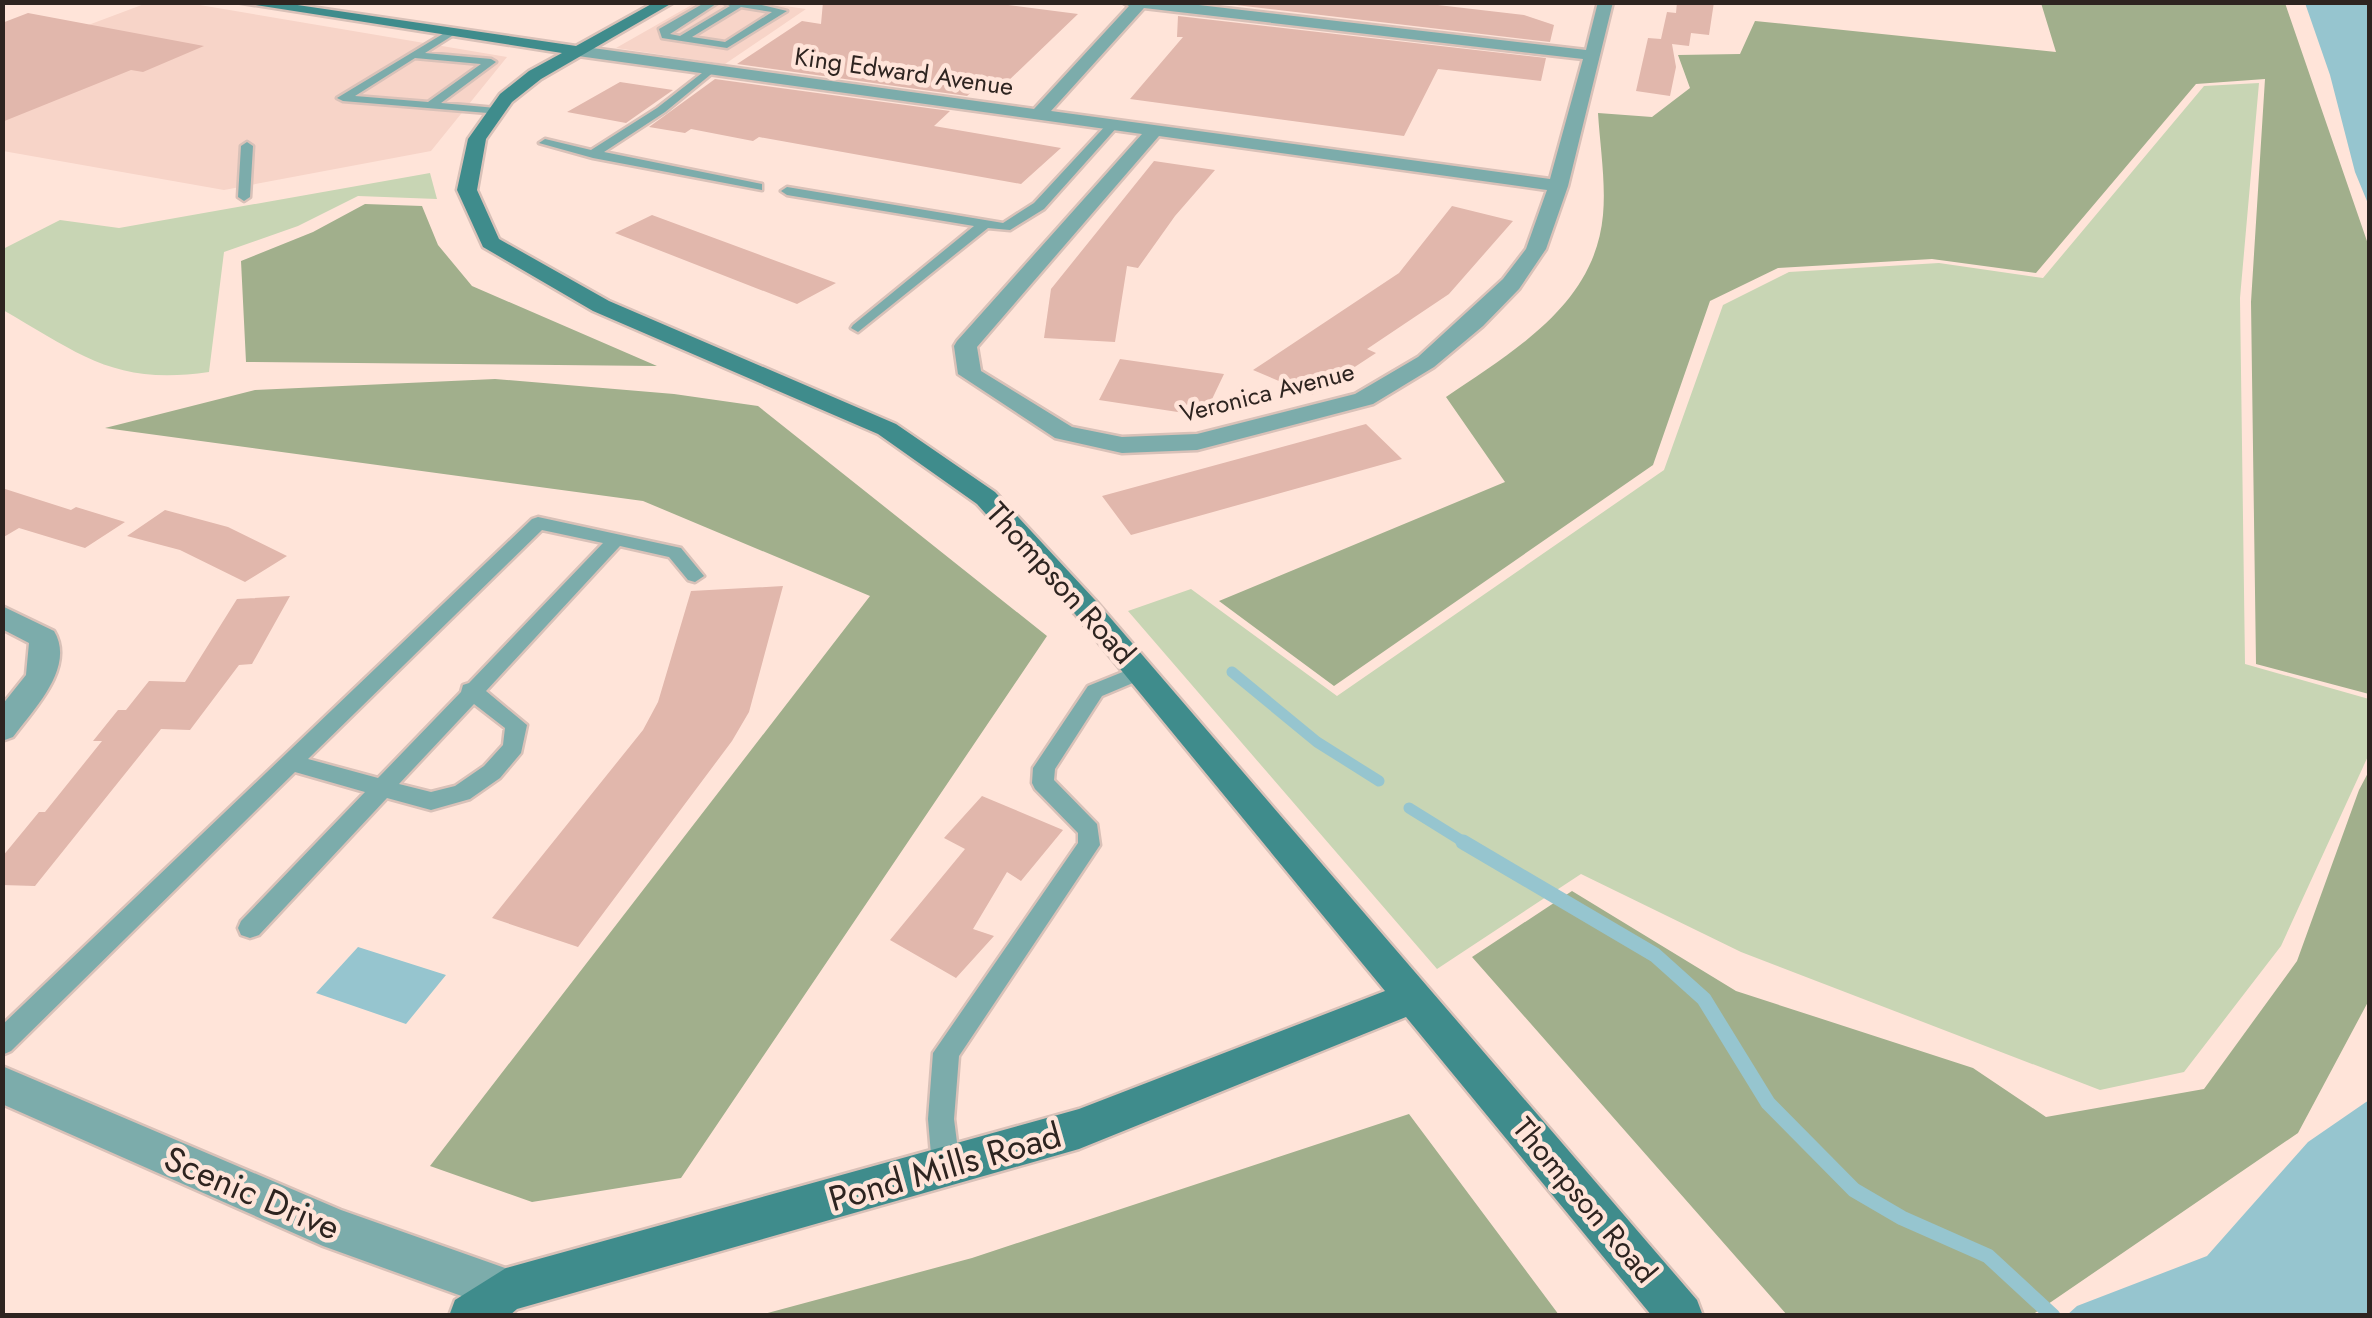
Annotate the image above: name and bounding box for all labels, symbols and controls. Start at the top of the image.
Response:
street label: King Edward Avenue [792,38,1016,104]
street label: Veronica Avenue [1176,353,1358,431]
street label: Thompson Road [977,493,1145,673]
street label: Thompson Road [1503,1108,1667,1292]
street label: Pond Mills Road [823,1110,1067,1224]
street label: Scenic Drive [156,1134,348,1252]

